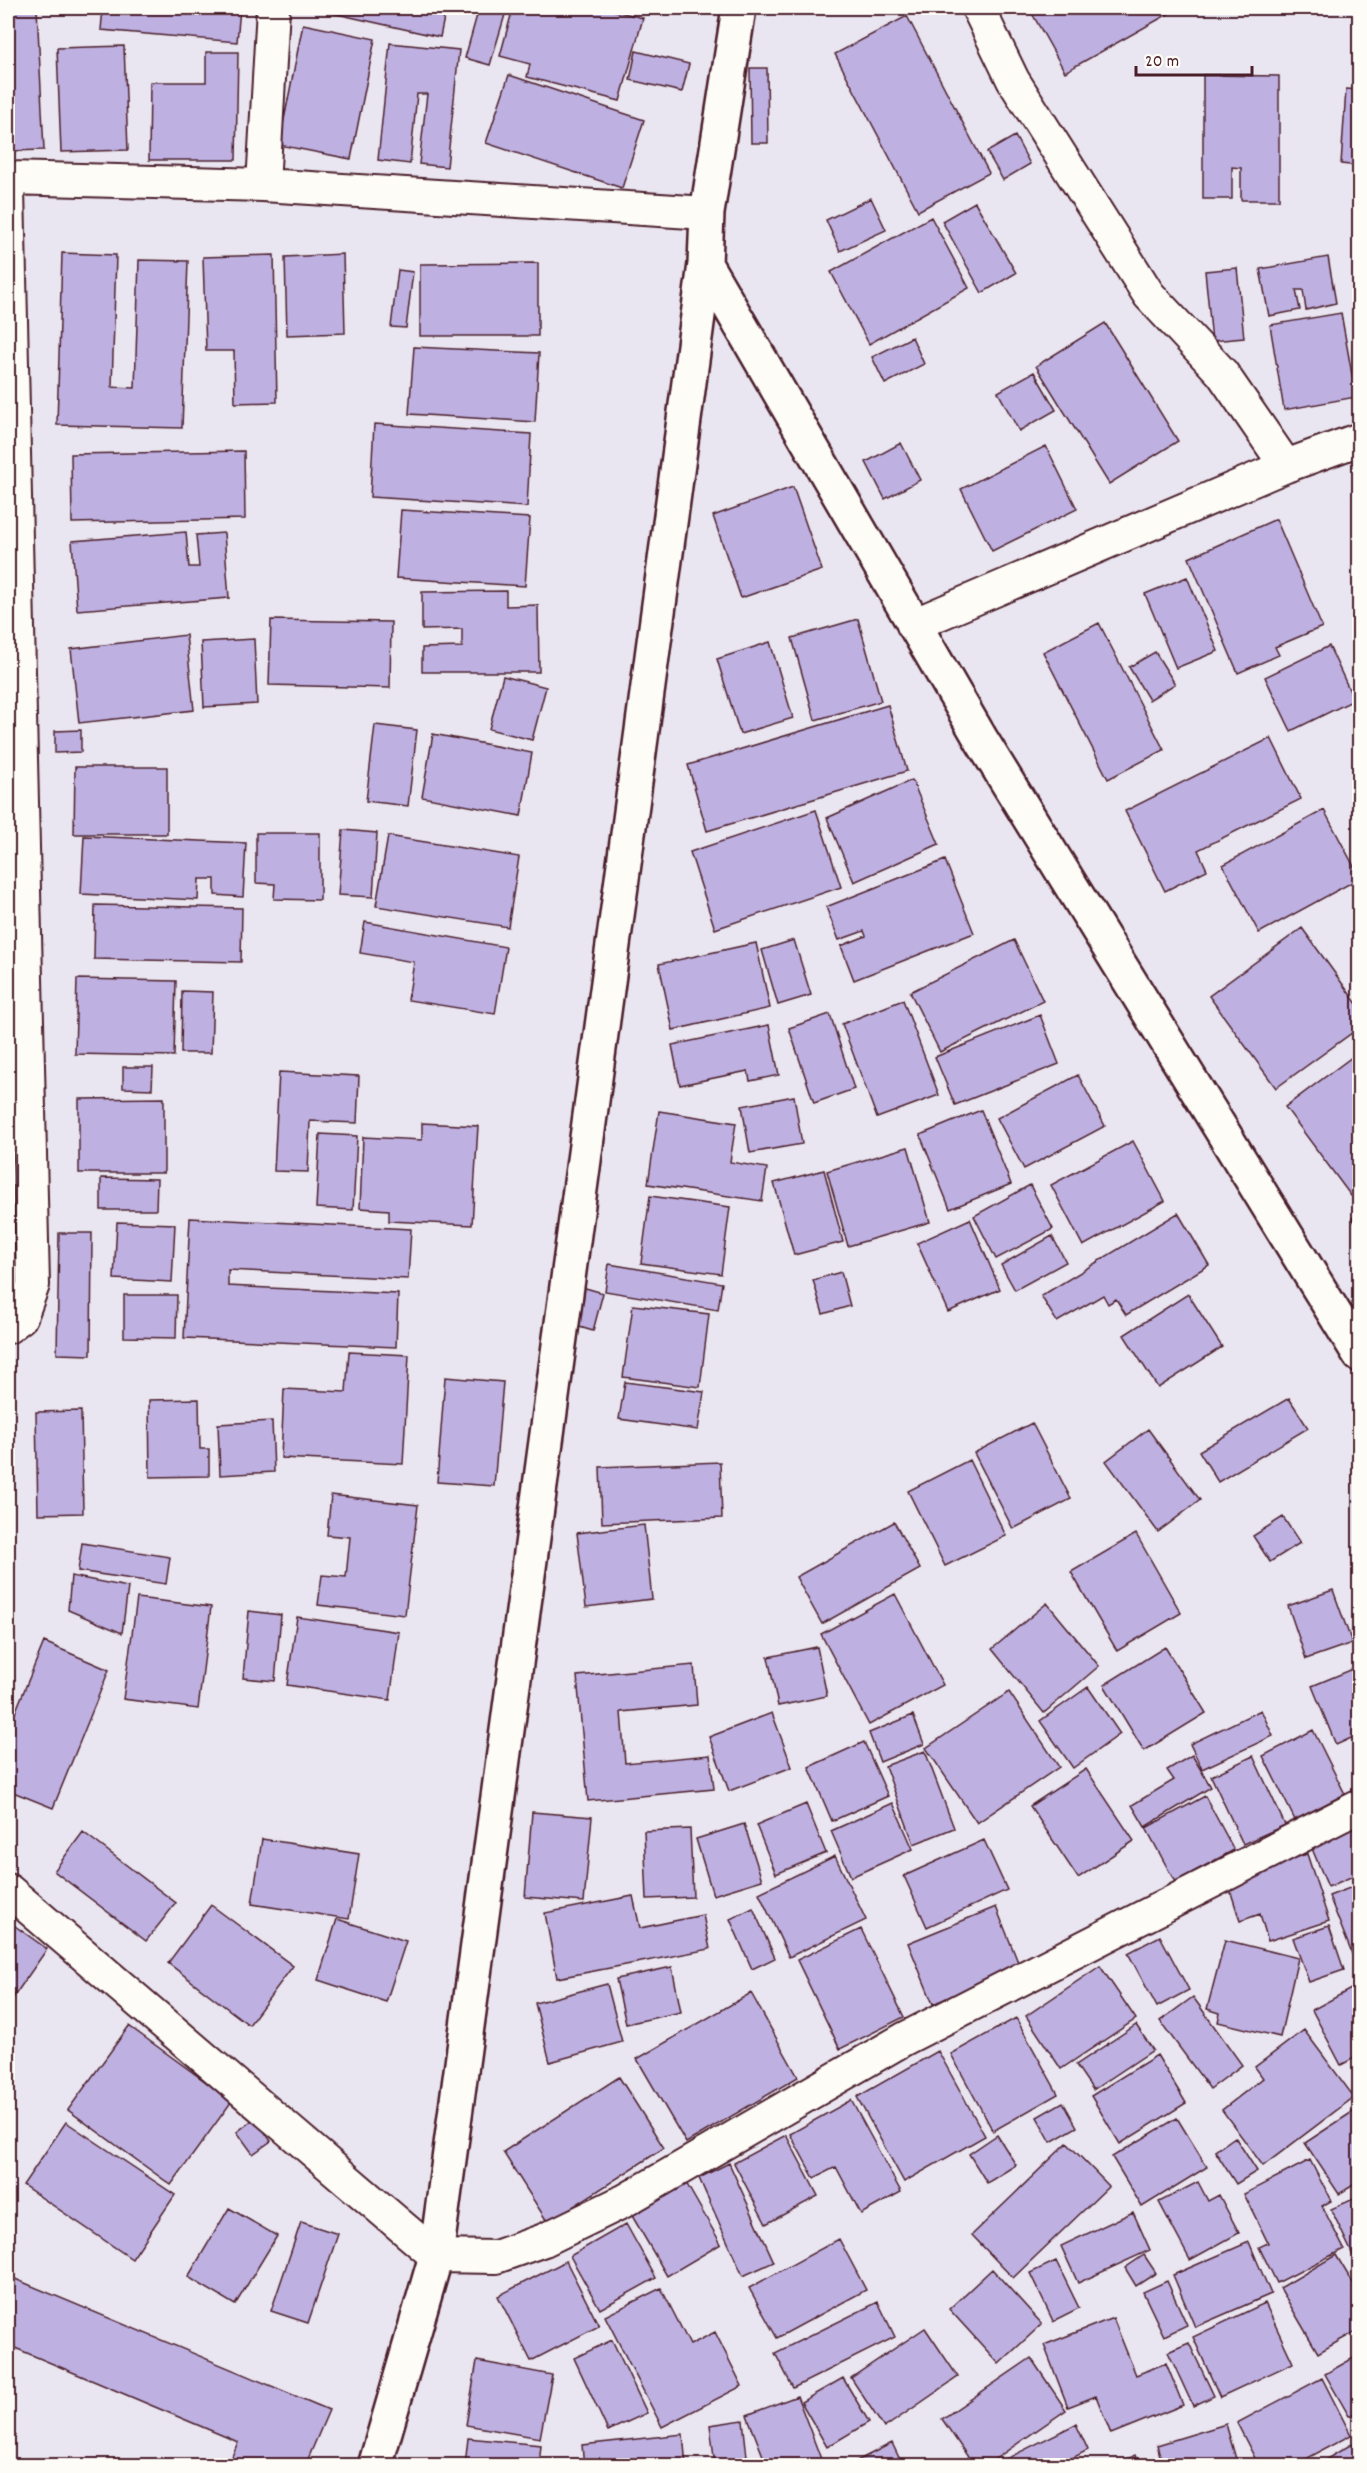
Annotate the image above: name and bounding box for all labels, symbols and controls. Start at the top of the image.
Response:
scale bar [1136,39,1252,77]
text: 20 m [1145,50,1179,75]

